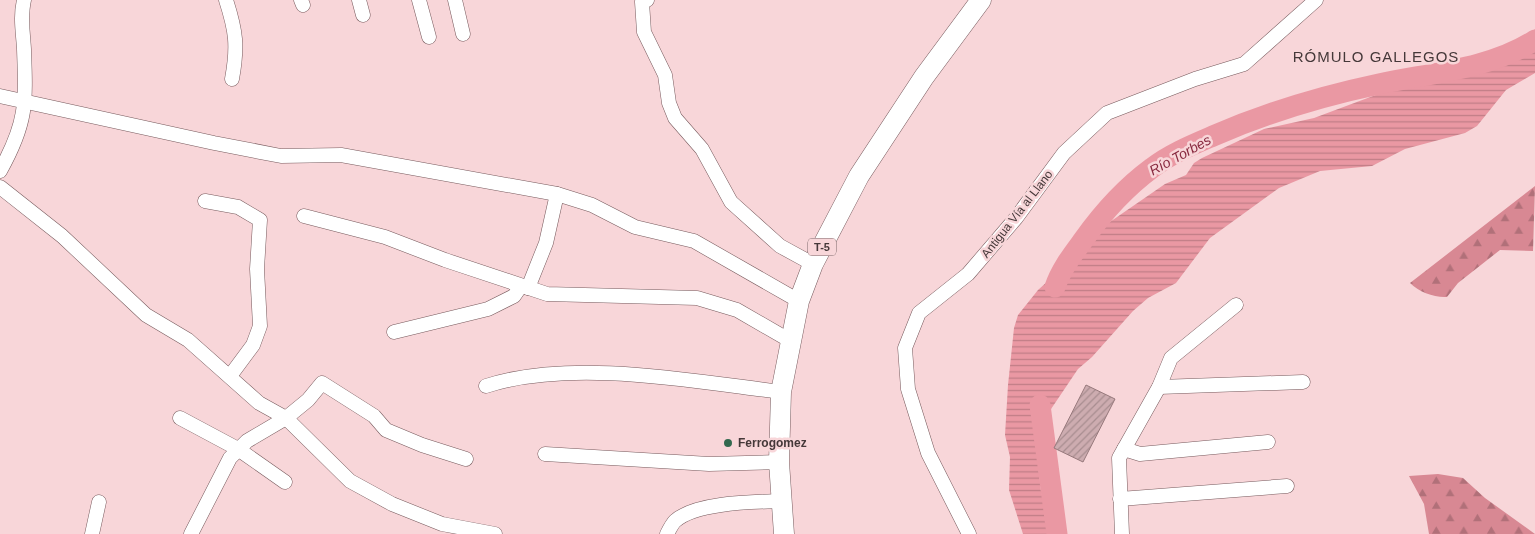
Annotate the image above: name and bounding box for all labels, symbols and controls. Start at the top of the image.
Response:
district label: RÓMULO GALLEGOS [1293,48,1459,65]
water label: Río Torbes [1146,132,1214,178]
street label: Antigua Vía al Llano [978,167,1056,261]
road number: T-5 [808,238,836,256]
place label: Ferrogomez [738,436,807,450]
marker: Ferrogomez [722,437,734,449]

